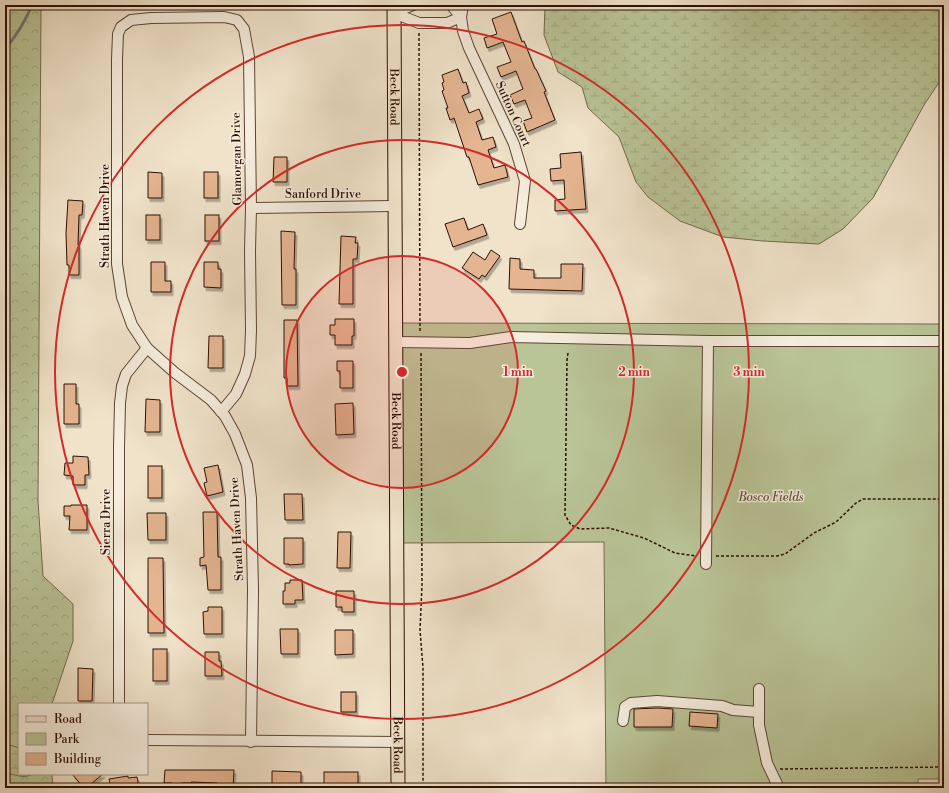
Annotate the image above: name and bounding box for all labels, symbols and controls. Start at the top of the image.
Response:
street label: Beck Road [387,67,402,126]
street label: Sutton Court [492,79,534,150]
street label: Glamorgan Drive [229,112,245,206]
street label: Strath Haven Drive [98,164,113,268]
street label: Sanford Drive [285,187,361,202]
centre of rings [395,365,409,379]
text: 1 min [503,365,534,380]
text: 2 min [618,365,650,380]
text: 3 min [733,365,765,380]
street label: Beck Road [388,391,404,450]
street label: Strath Haven Drive [227,477,247,581]
street label: Sierra Drive [99,489,114,555]
park label: Bosco Fields [737,490,804,505]
legend [18,703,148,775]
text: Road [54,712,82,727]
street label: Beck Road [390,715,405,774]
text: Park [54,732,80,747]
text: Building [53,752,102,767]

